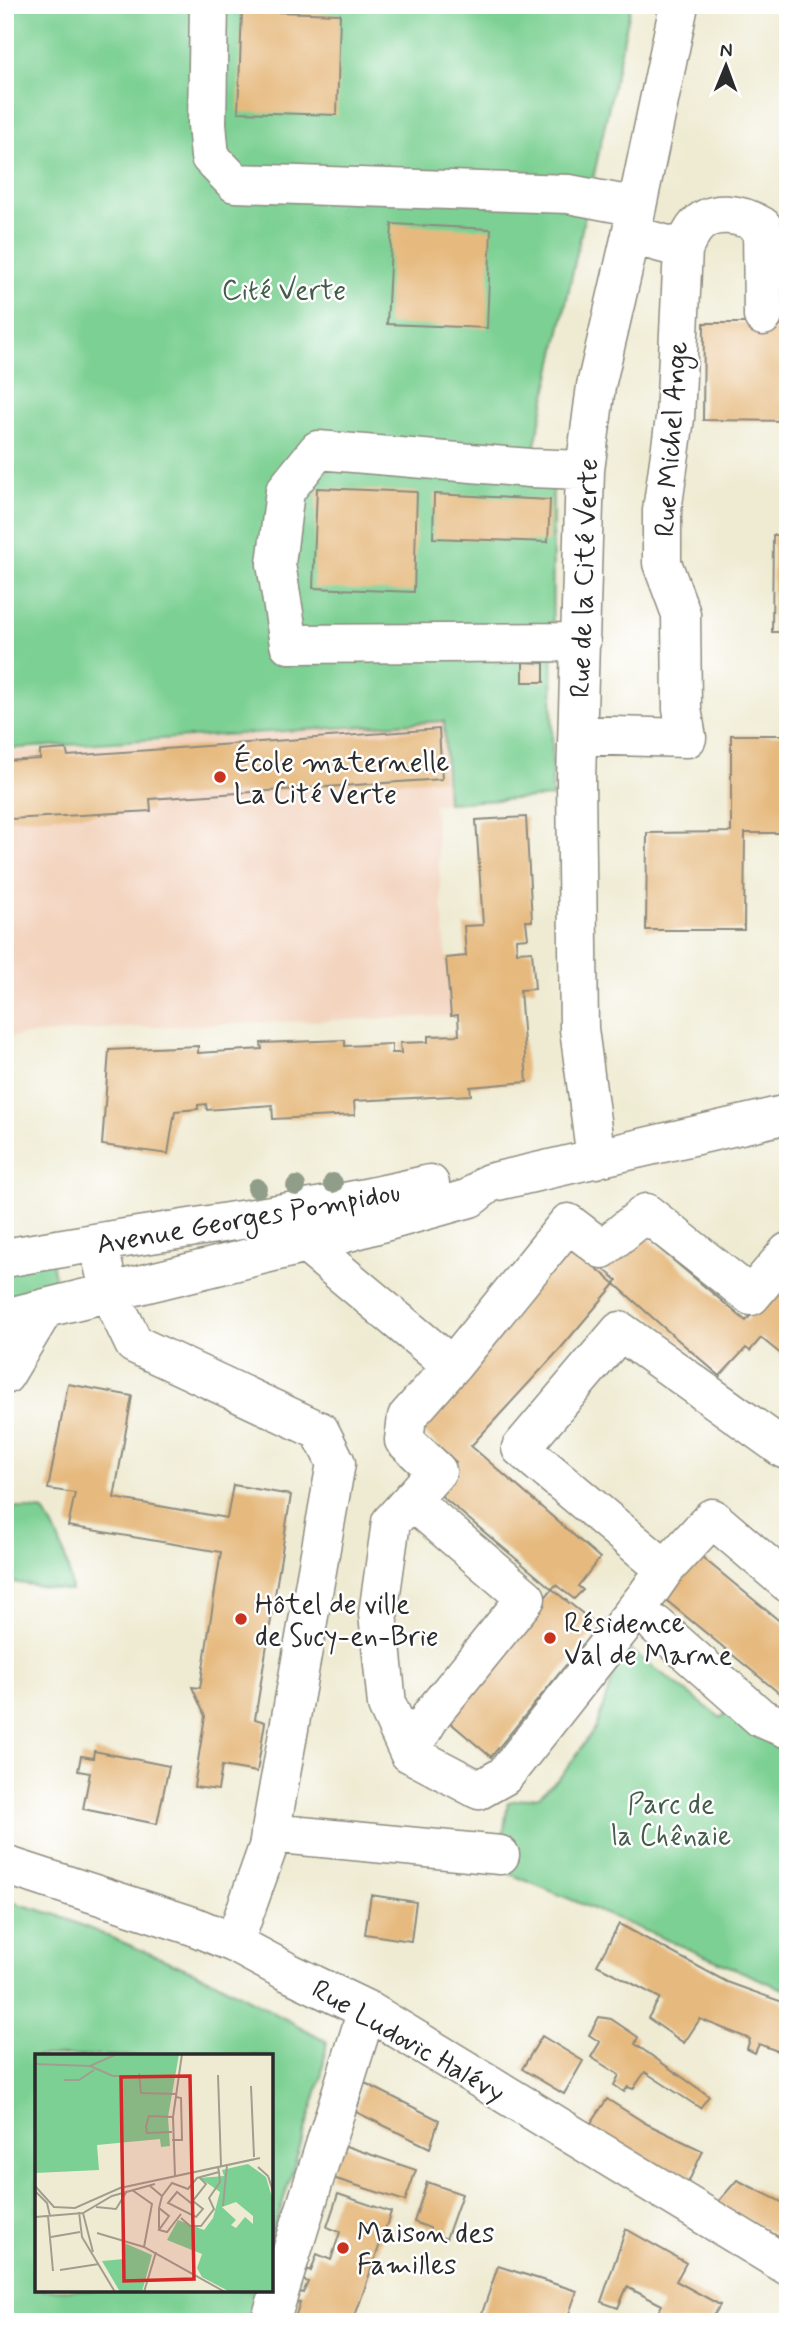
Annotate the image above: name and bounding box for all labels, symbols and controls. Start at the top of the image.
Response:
north arrow [692,32,762,102]
text: N [720,38,733,63]
park label: Cité Verte [222,273,346,310]
street label: Rue Michel Ange [647,340,700,538]
street label: Rue de la Cité Verte [563,457,608,699]
place label: École maternelle La Cité Verte [234,743,450,814]
marker: École maternelle La Cité Verte [212,769,228,785]
street label: Avenue Georges Pompidou [94,1175,403,1266]
place label: Hôtel de ville de Sucy-en-Brie [255,1587,439,1656]
place label: Résidence Val de Marne [564,1606,732,1675]
marker: Hôtel de ville de Sucy-en-Brie [233,1611,249,1627]
marker: Résidence Val de Marne [542,1630,558,1646]
park label: Parc de la Chênaie [611,1787,731,1856]
street label: Rue Ludovic Halévy [304,1972,511,2112]
inset map [35,2054,273,2292]
place label: Maison des Familles [357,2216,494,2285]
marker: Maison des Familles [335,2240,351,2256]

